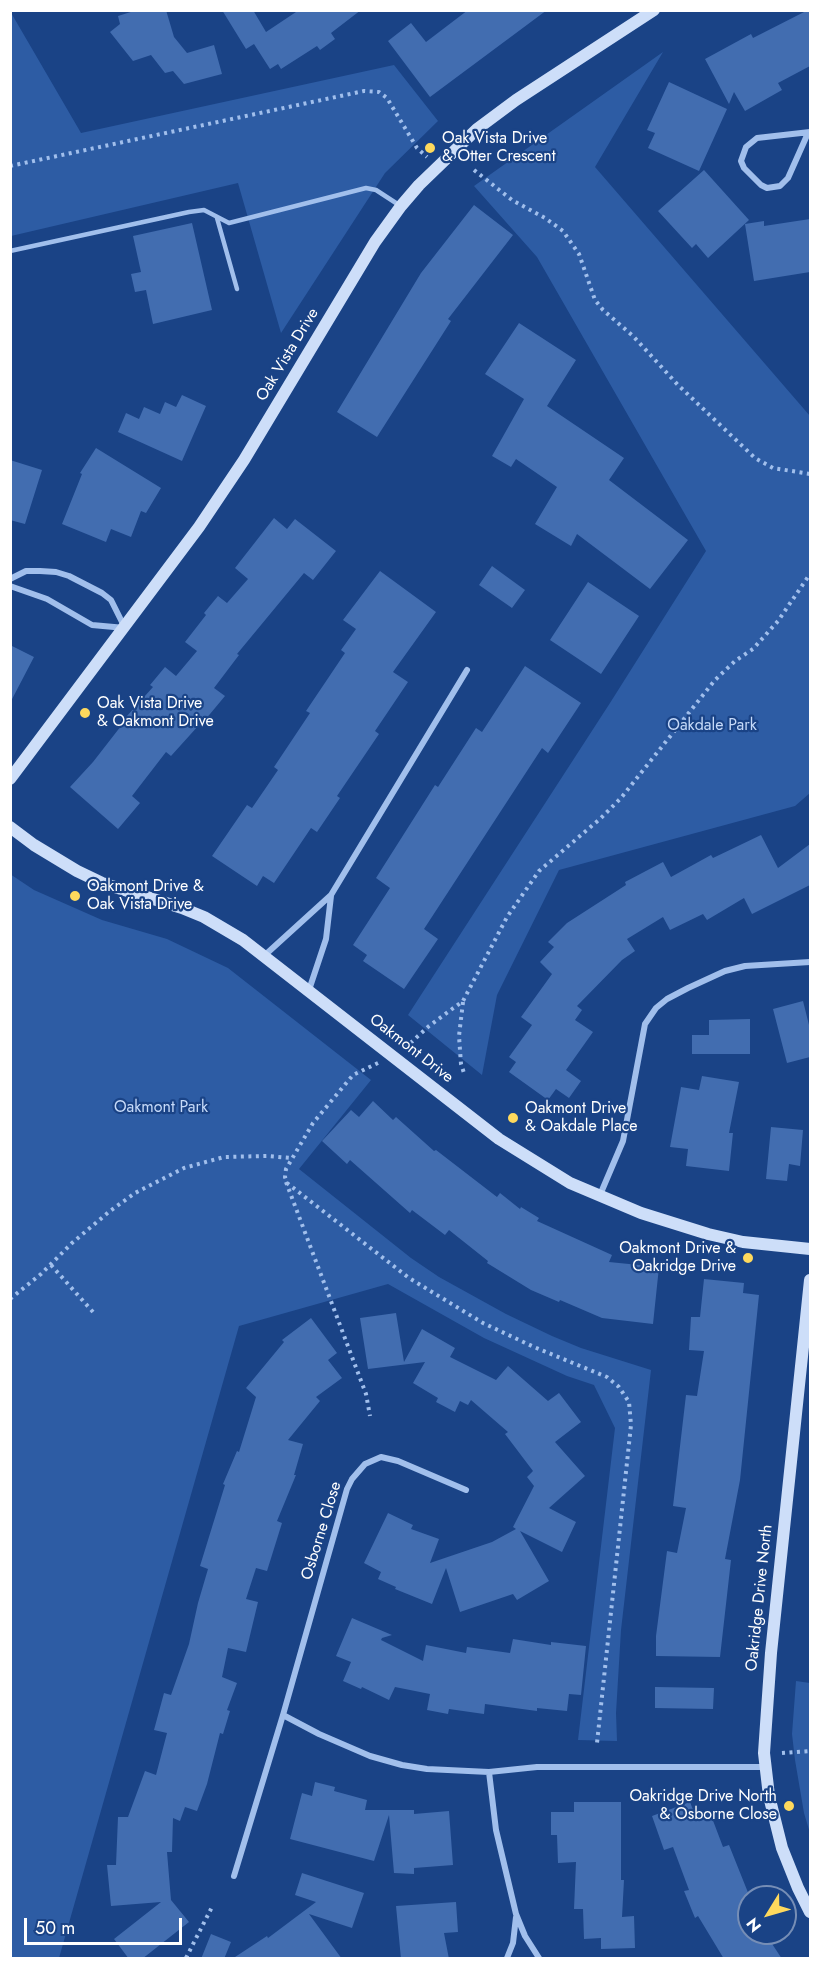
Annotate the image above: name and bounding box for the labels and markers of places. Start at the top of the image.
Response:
place label: Oak Vista Drive & Otter Crescent [442,129,555,167]
marker: Oak Vista Drive & Otter Crescent [423,141,437,155]
place label: Oak Vista Drive & Oakmont Drive [97,694,214,732]
marker: Oak Vista Drive & Oakmont Drive [78,706,92,720]
place label: Oakmont Drive & Oak Vista Drive [87,877,204,915]
marker: Oakmont Drive & Oak Vista Drive [68,889,82,903]
place label: Oakmont Drive & Oakdale Place [525,1099,638,1137]
marker: Oakmont Drive & Oakdale Place [506,1111,520,1125]
place label: Oakmont Drive & Oakridge Drive [619,1239,736,1277]
marker: Oakmont Drive & Oakridge Drive [741,1251,755,1265]
place label: Oakridge Drive North & Osborne Close [629,1787,777,1825]
marker: Oakridge Drive North & Osborne Close [782,1799,796,1813]

